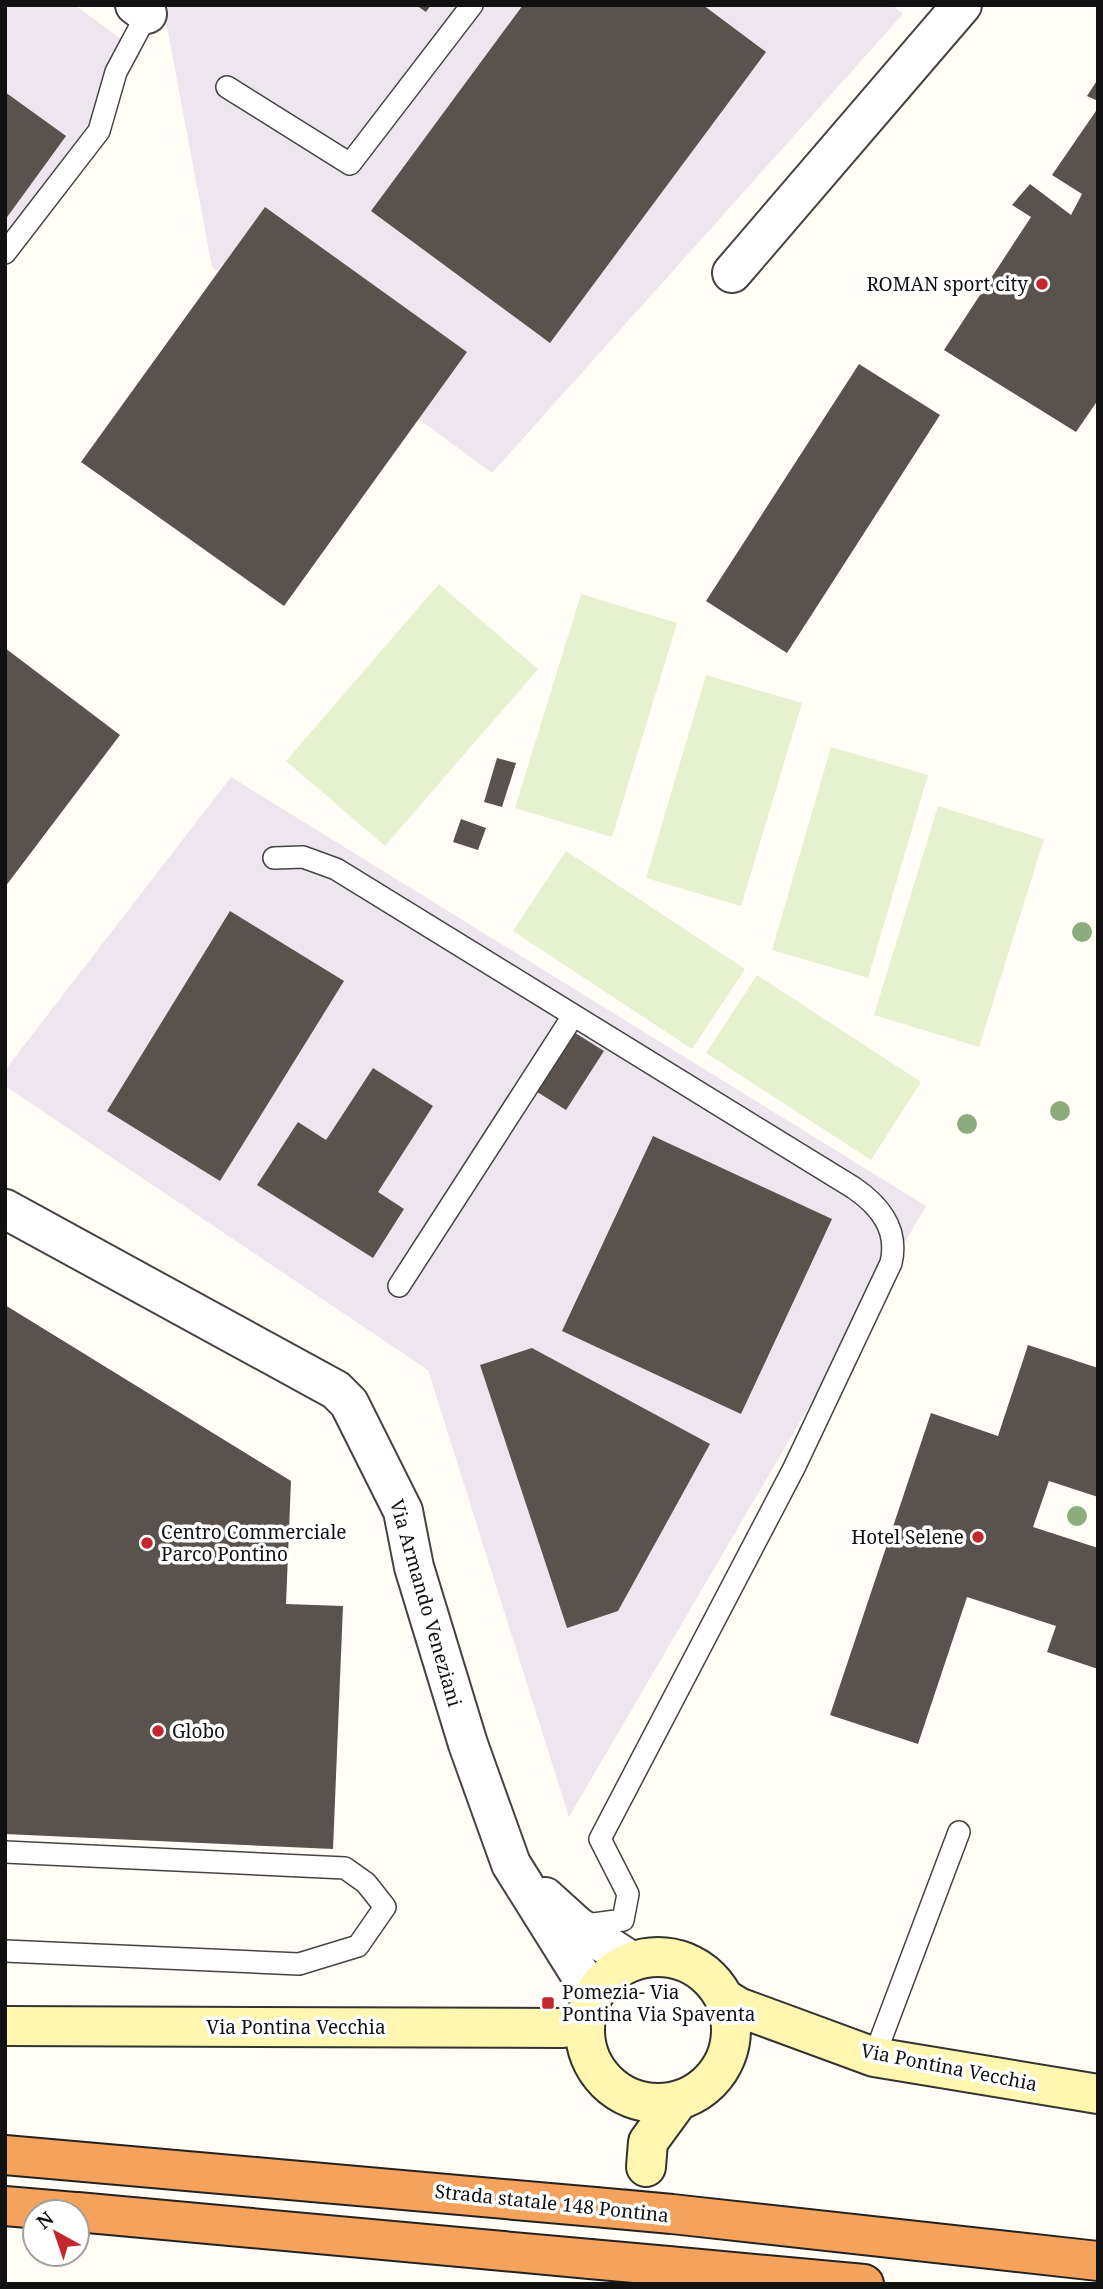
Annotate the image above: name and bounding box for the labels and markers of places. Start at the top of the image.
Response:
place label: ROMAN sport city [867,271,1028,297]
marker: ROMAN sport city [1034,276,1050,292]
place label: Centro Commerciale Parco Pontino [161,1519,346,1567]
place label: Hotel Selene [851,1524,964,1550]
marker: Hotel Selene [970,1529,986,1545]
marker: Centro Commerciale Parco Pontino [139,1535,155,1551]
place label: Globo [172,1718,225,1744]
marker: Globo [150,1723,166,1739]
place label: Pomezia- Via Pontina Via Spaventa [562,1979,755,2027]
marker: Pomezia- Via Pontina Via Spaventa [540,1995,556,2011]

